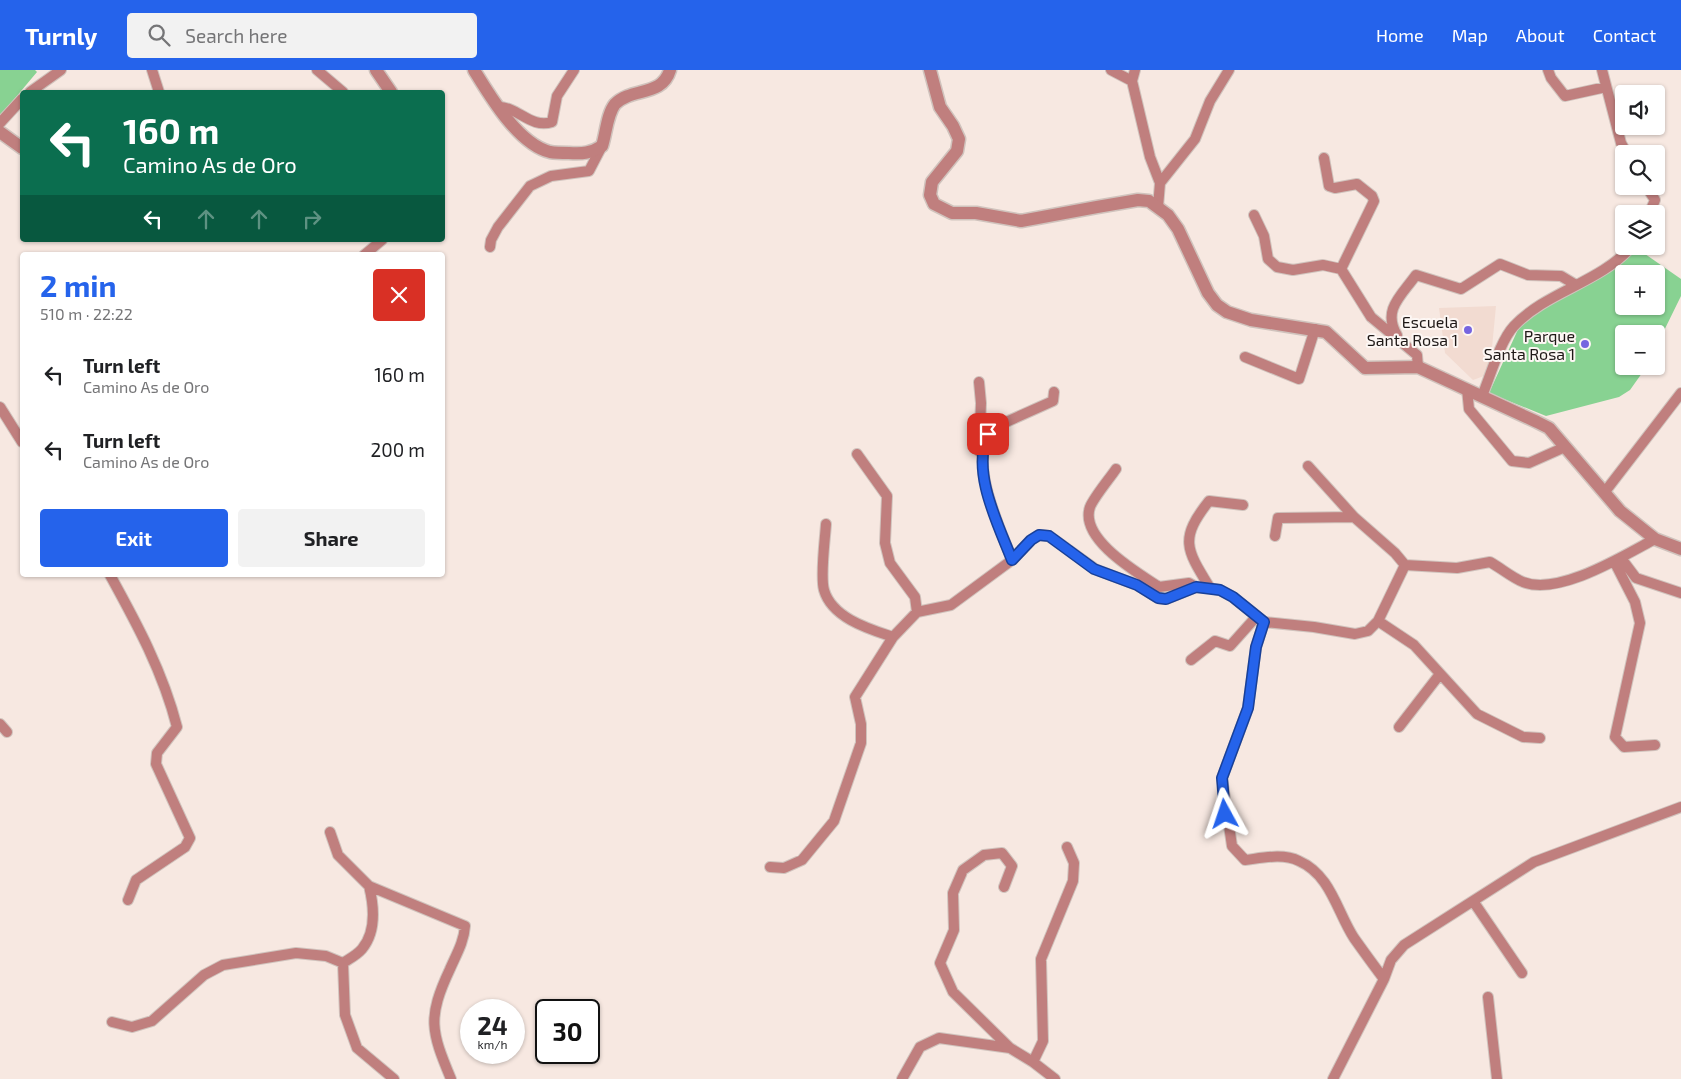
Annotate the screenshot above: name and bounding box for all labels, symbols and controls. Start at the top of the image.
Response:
search box [127,13,477,58]
text: Turnly [25,21,97,50]
icon: search [145,21,173,49]
text: Search here [185,24,287,47]
text: Home [1376,24,1424,46]
text: Map [1452,24,1488,46]
text: About [1516,24,1565,46]
text: Contact [1593,24,1656,46]
map controls [1615,85,1665,375]
button: sound [1615,85,1665,135]
text: 160 m [123,109,219,151]
icon: left [40,110,105,175]
button: search [1615,145,1665,195]
text: Camino As de Oro [123,151,297,177]
icon: left [139,205,167,233]
icon: ahead [192,205,220,233]
icon: ahead [245,205,273,233]
icon: right [298,205,326,233]
button: layers [1615,205,1665,255]
button: + [1615,265,1665,315]
text: 2 min [40,267,117,303]
button: close [373,269,425,321]
text: 510 m · 22:22 [40,304,133,323]
place label: Escuela Santa Rosa 1 [1367,312,1458,349]
marker: Escuela Santa Rosa 1 [1462,324,1474,336]
button: − [1615,325,1665,375]
place label: Parque Santa Rosa 1 [1484,326,1575,363]
marker: Parque Santa Rosa 1 [1579,338,1591,350]
text: Turn left [83,354,160,377]
icon: left [40,361,68,389]
text: 160 m [374,363,425,386]
text: Camino As de Oro [83,377,209,396]
pin [967,413,1009,455]
icon: arrive [974,420,1002,448]
text: Turn left [83,429,160,452]
icon: left [40,436,68,464]
text: 200 m [371,438,425,461]
text: Camino As de Oro [83,452,209,471]
button: Exit [40,509,228,567]
button: Share [238,509,425,567]
position arrow [1198,787,1250,839]
speed limit sign: 30 [535,999,600,1064]
text: 24 [477,1010,508,1040]
text: km/h [478,1037,507,1051]

